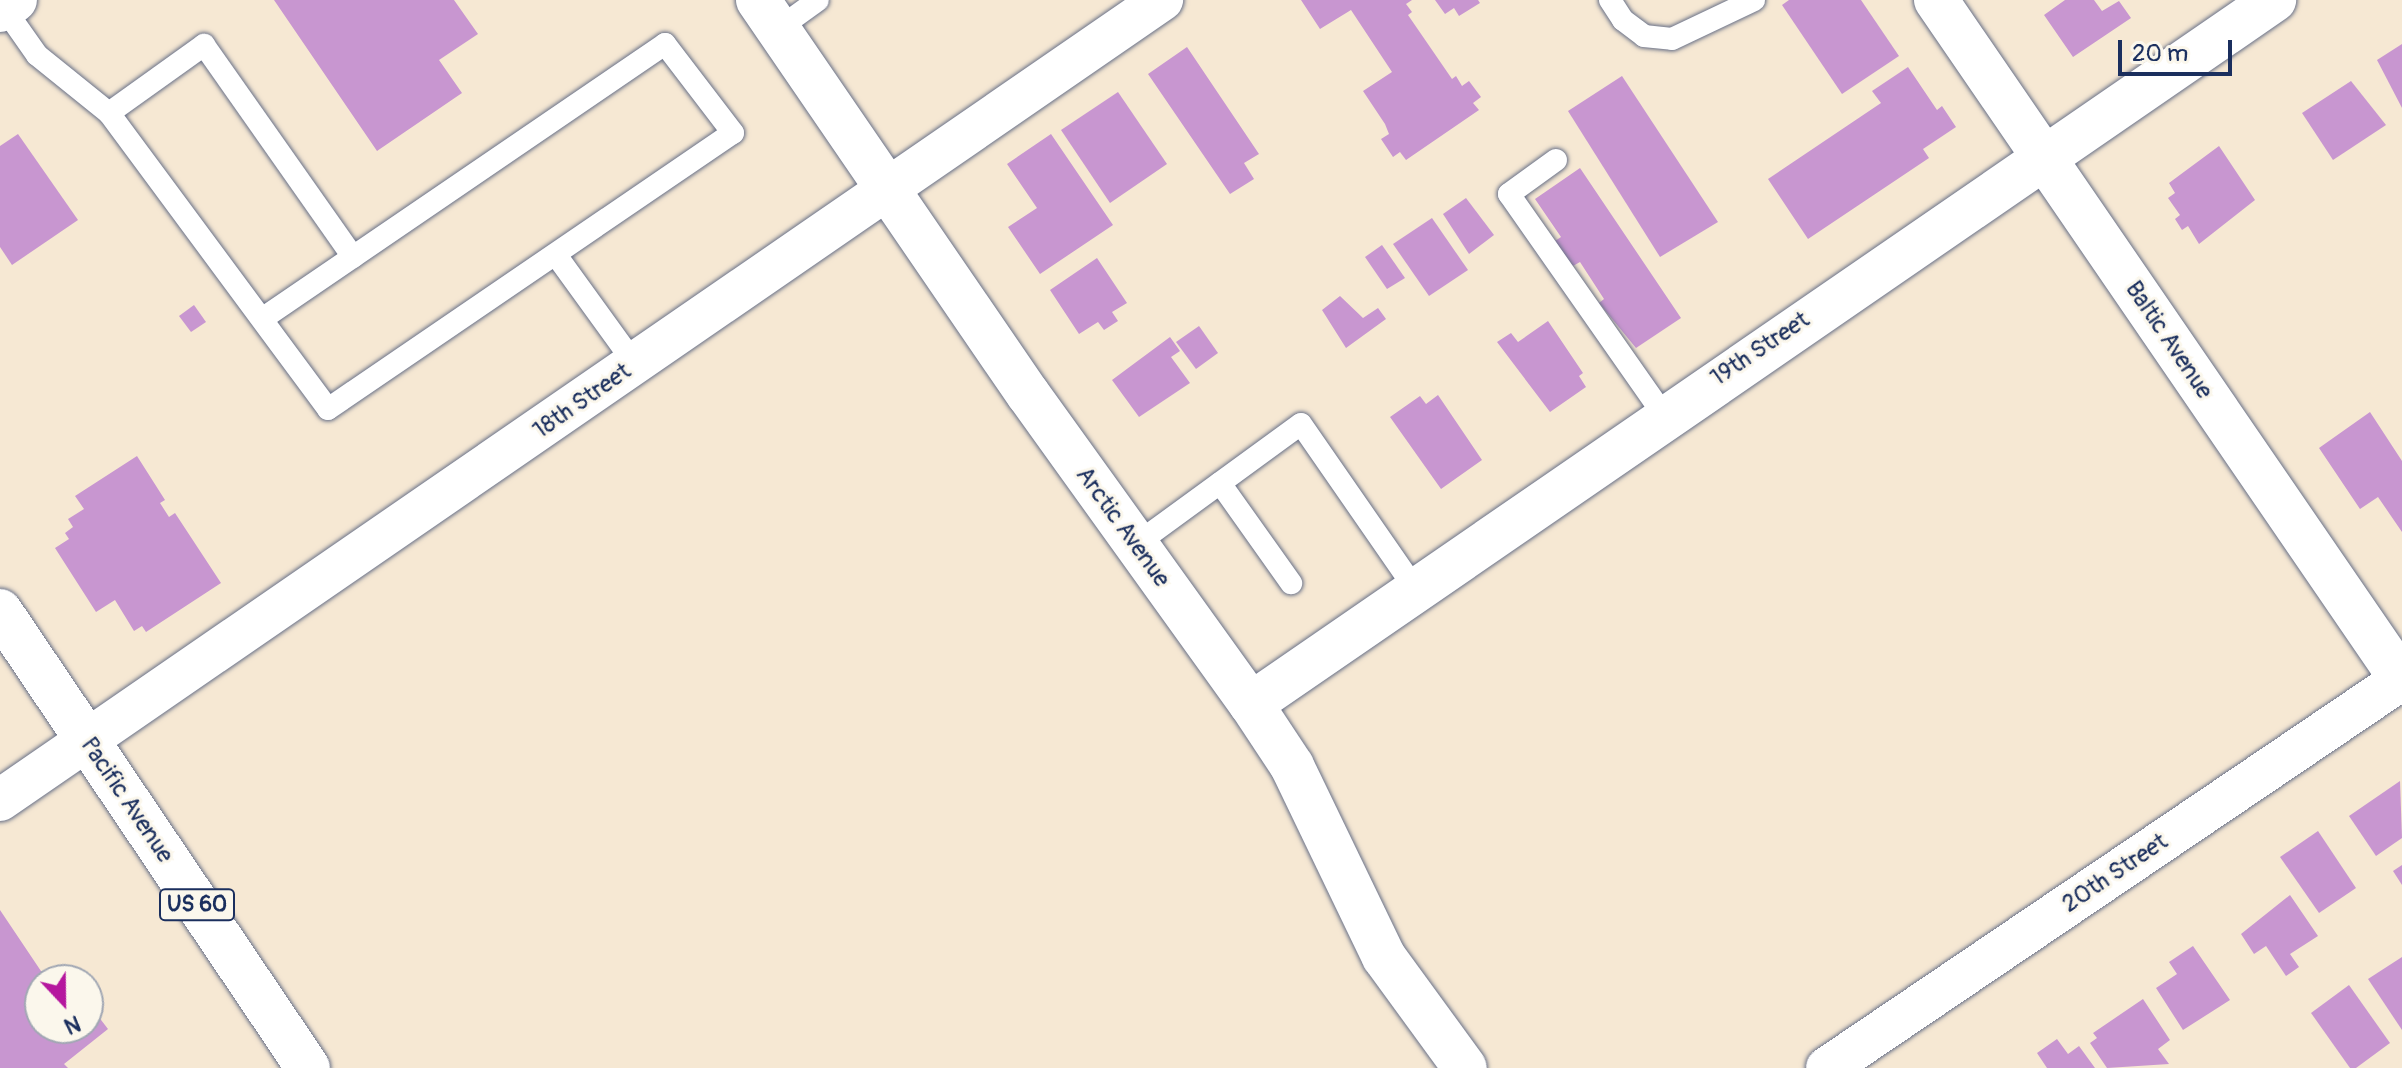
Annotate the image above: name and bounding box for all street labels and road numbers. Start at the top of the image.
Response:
street label: Baltic Avenue [2119,276,2219,404]
street label: 19th Street [1705,305,1815,393]
street label: 18th Street [528,357,636,445]
street label: Arctic Avenue [1070,461,1176,593]
street label: Pacific Avenue [74,732,180,868]
street label: 20th Street [2057,827,2173,919]
road number: US 60 [159,887,235,923]

